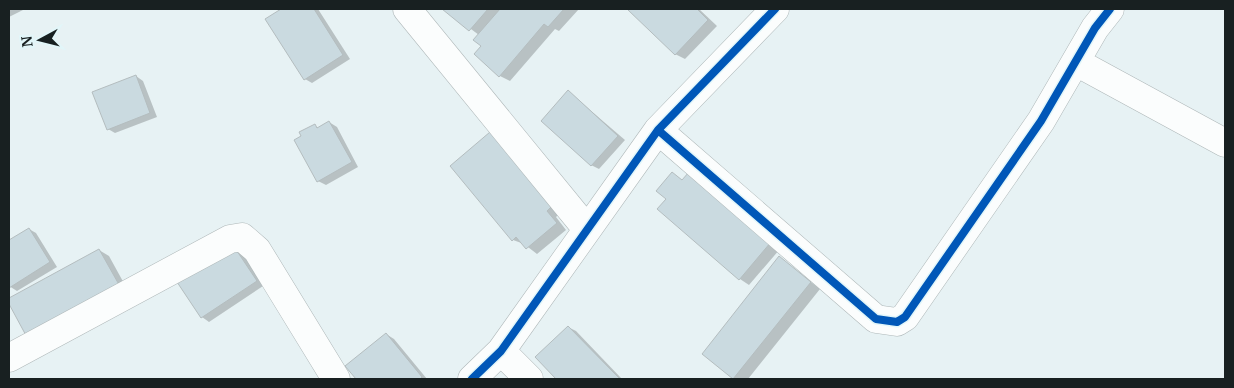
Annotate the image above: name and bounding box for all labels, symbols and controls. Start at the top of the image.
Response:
north arrow [15,15,65,65]
text: N [17,35,37,48]

